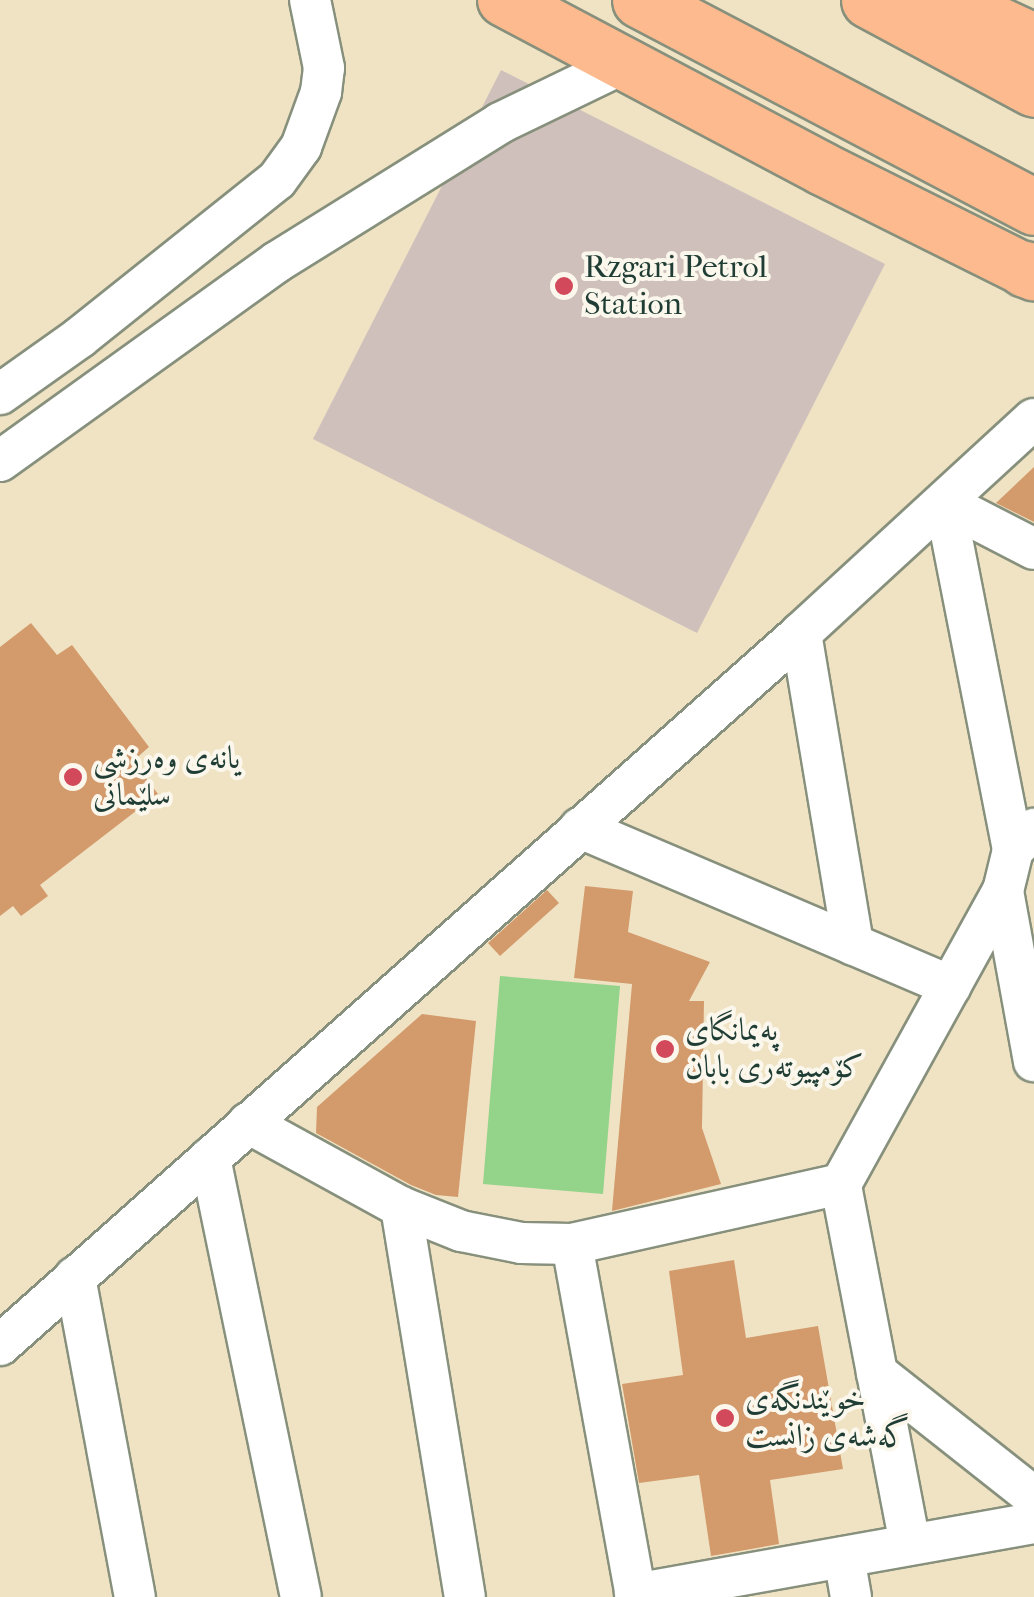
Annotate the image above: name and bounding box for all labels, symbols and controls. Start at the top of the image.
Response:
place label: Rzgari Petrol Station [584,249,767,324]
marker: Rzgari Petrol Station [553,275,575,297]
place label: یانەی وەرزشی سلێمانی [93,740,240,815]
marker: یانەی وەرزشی سلێمانی [62,766,84,788]
place label: پەیمانگای کۆمپیوتەری بابان [685,1012,864,1087]
marker: پەیمانگای کۆمپیوتەری بابان [654,1038,676,1060]
place label: خوێندنگەی گەشەی زانست [745,1381,910,1456]
marker: خوێندنگەی گەشەی زانست [714,1407,736,1429]

